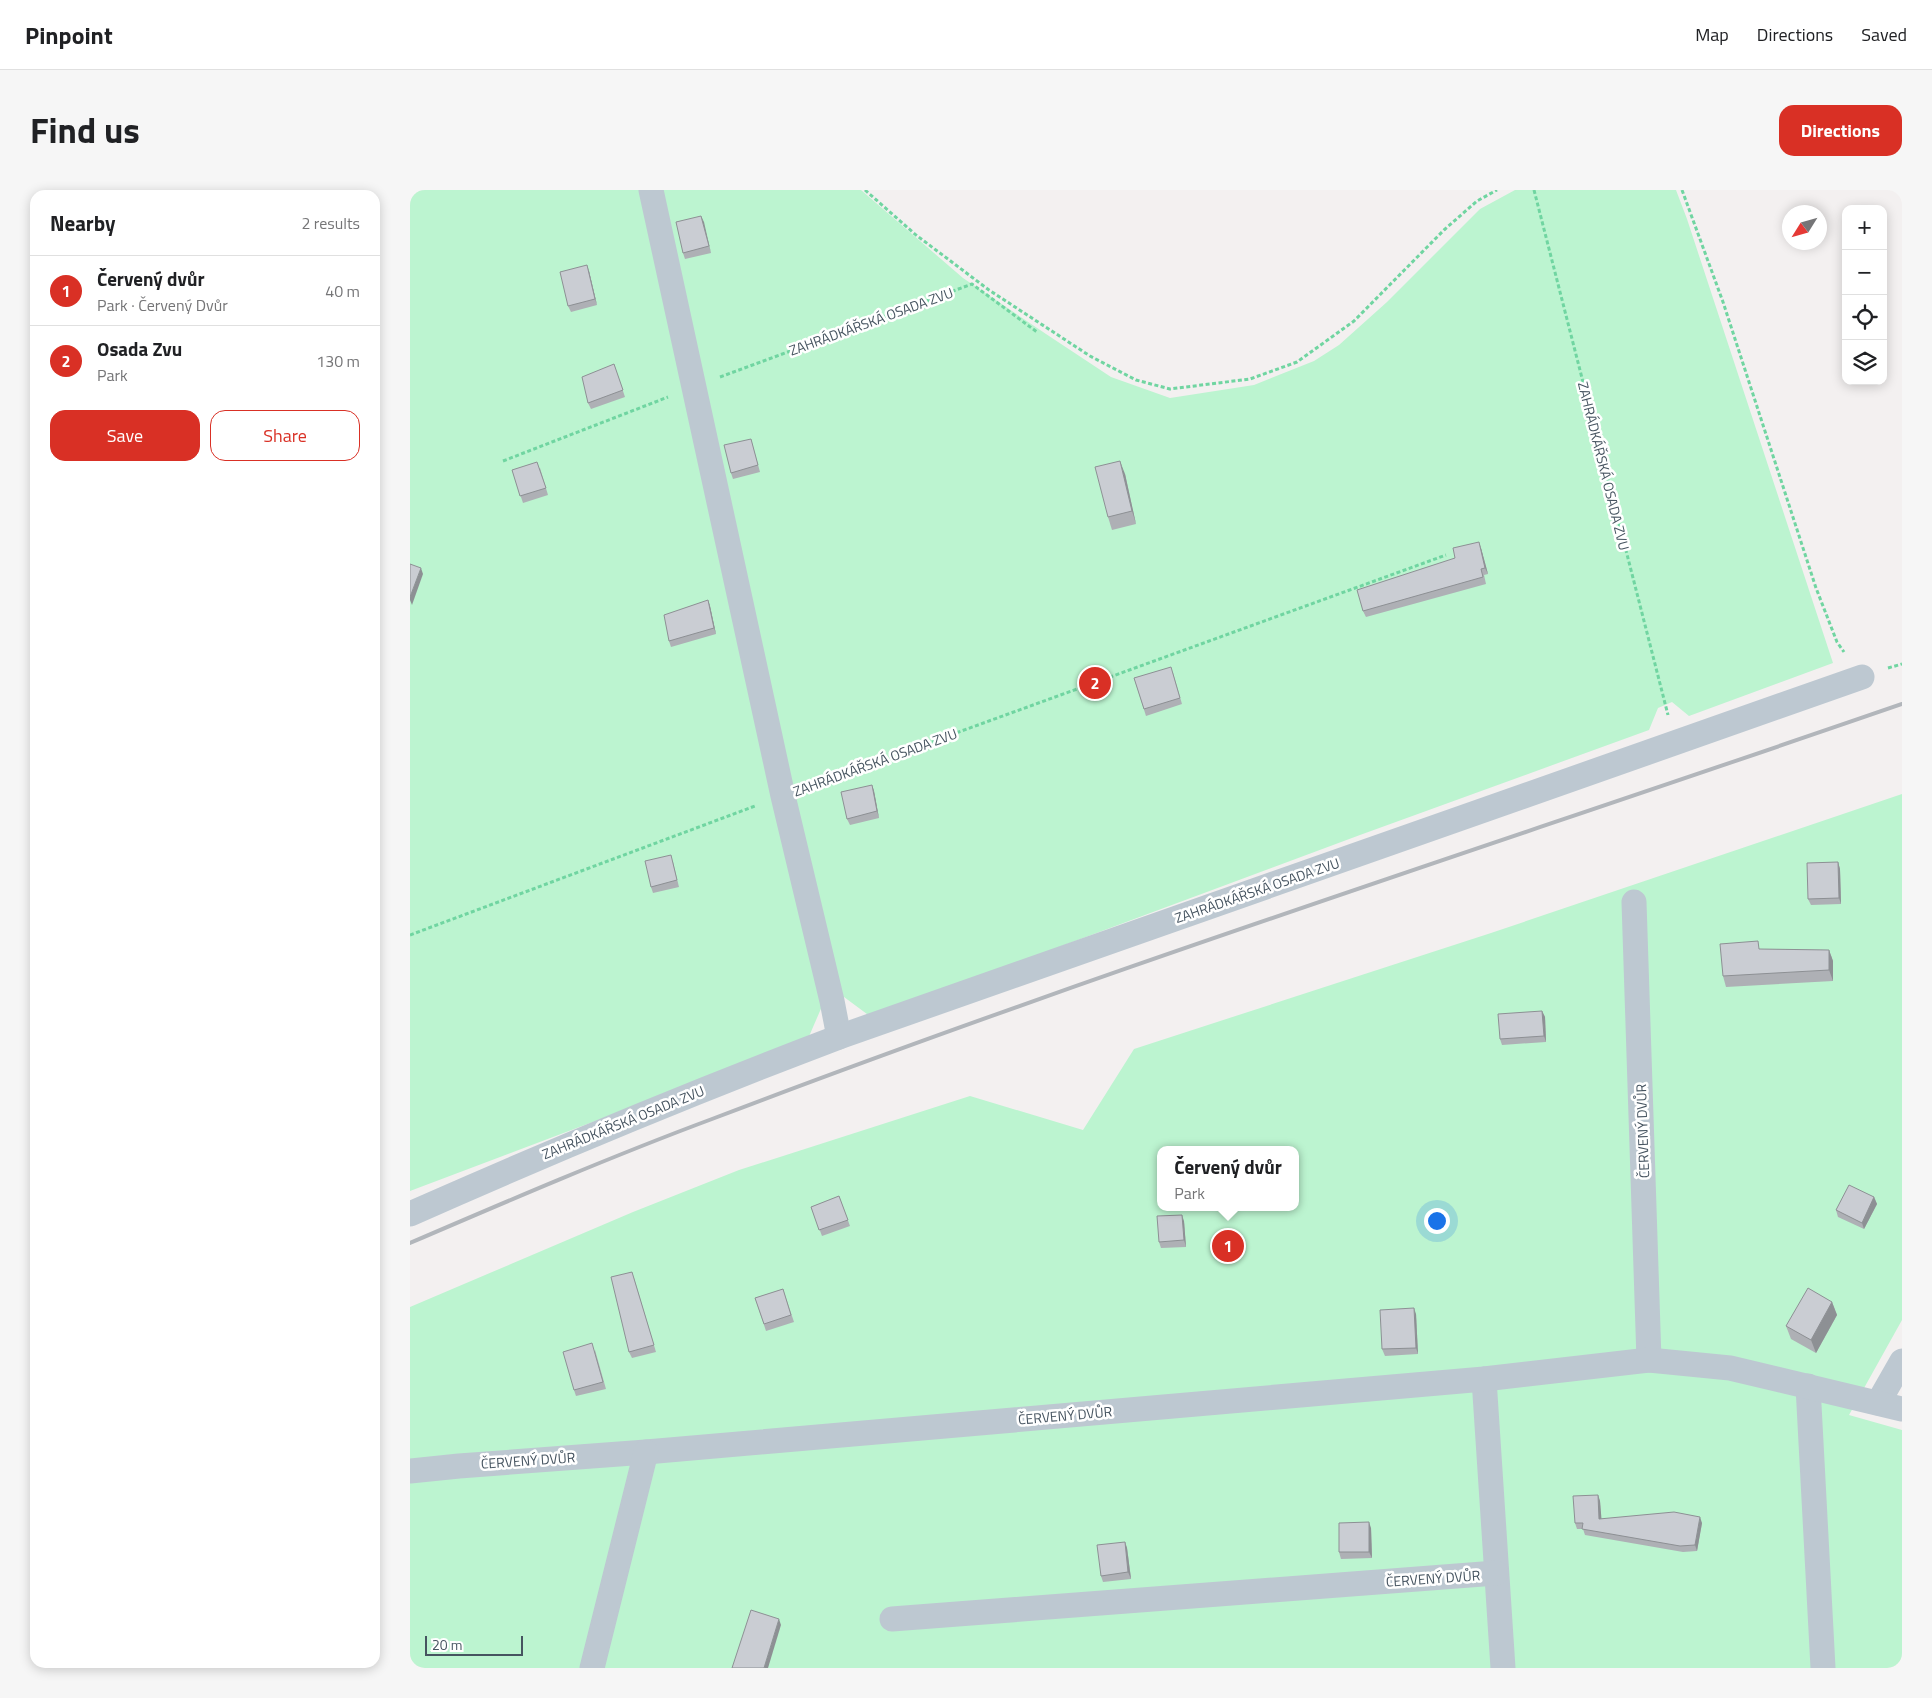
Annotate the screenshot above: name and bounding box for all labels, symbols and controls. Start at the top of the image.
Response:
text: Pinpoint [25,17,113,53]
text: Map [1695,21,1729,48]
text: Directions [1757,21,1833,48]
text: Saved [1861,21,1907,48]
text: Find us [30,103,140,157]
button: Directions [1779,105,1902,156]
north arrow [1782,205,1827,250]
map controls [1842,205,1887,385]
button: + [1842,205,1887,250]
text: Nearby [50,207,115,239]
text: 2 results [301,211,360,235]
button: − [1842,250,1887,295]
text: Červený dvůr [97,264,205,293]
text: 1 [62,279,70,303]
text: 40 m [325,279,360,303]
street label: ZAHRÁDKÁŘSKÁ OSADA ZVU [786,282,956,360]
text: Park · Červený Dvůr [97,293,228,317]
button: locate [1842,295,1887,340]
text: Osada Zvu [97,334,182,363]
button: layers [1842,340,1887,385]
text: 2 [62,349,70,373]
text: 130 m [316,349,360,373]
text: Park [97,363,128,387]
street label: ZAHRÁDKÁŘSKÁ OSADA ZVU [1573,379,1635,553]
button: Save [50,410,200,461]
button: Share [210,410,360,461]
pin: 2 [1079,664,1111,702]
street label: ZAHRÁDKÁŘSKÁ OSADA ZVU [790,723,960,801]
street label: ZAHRÁDKÁŘSKÁ OSADA ZVU [1172,852,1342,928]
street label: ZAHRÁDKÁŘSKÁ OSADA ZVU [539,1080,707,1164]
street label: ČERVENÝ DVŮR [1630,1083,1654,1179]
popup [1157,1146,1299,1211]
text: Červený dvůr [1174,1152,1282,1181]
text: Park [1174,1181,1205,1205]
your location [1424,1208,1450,1234]
pin: 1 [1212,1227,1244,1265]
street label: ČERVENÝ DVŮR [1017,1400,1113,1430]
street label: ČERVENÝ DVŮR [480,1446,576,1474]
street label: ČERVENÝ DVŮR [1385,1564,1481,1592]
scale bar [425,1633,522,1656]
text: 20 m [432,1634,462,1655]

